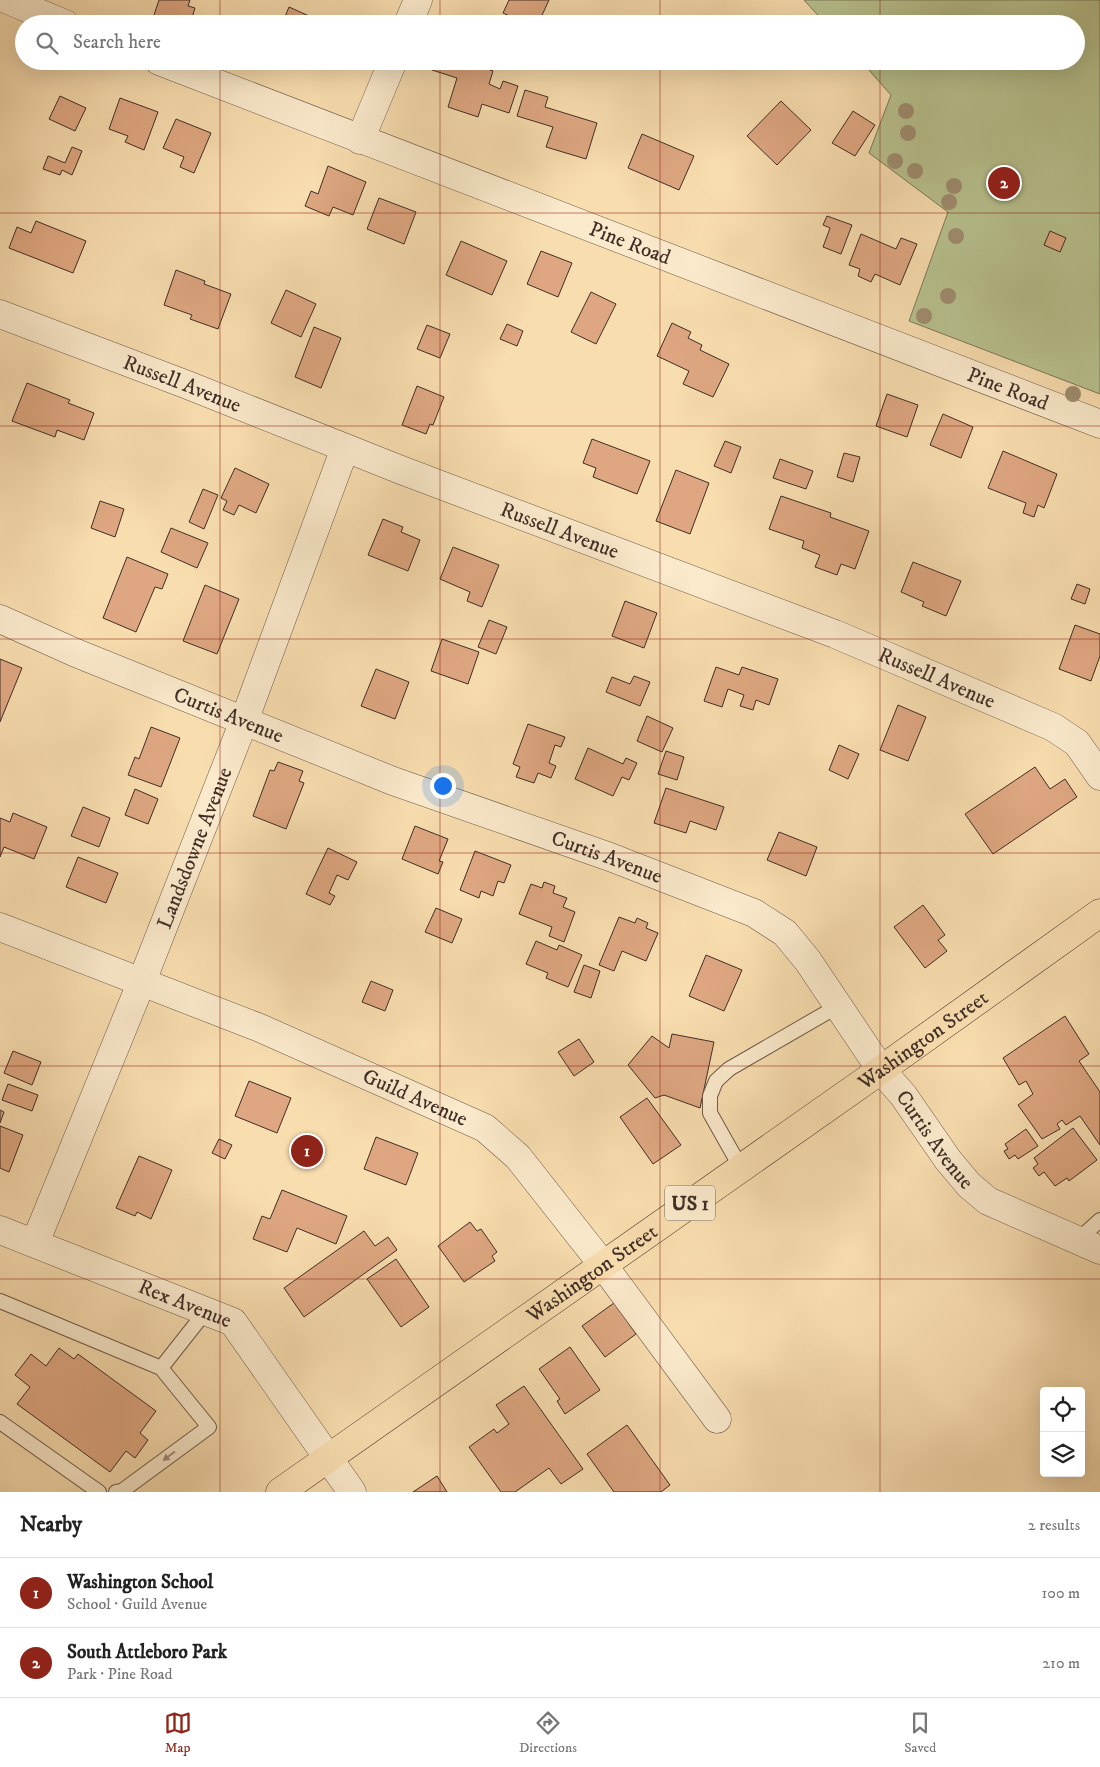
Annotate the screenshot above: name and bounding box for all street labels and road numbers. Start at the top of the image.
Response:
street label: Pine Road [585,216,675,271]
street label: Russell Avenue [119,350,245,419]
street label: Pine Road [963,362,1053,417]
street label: Russell Avenue [497,497,623,565]
street label: Russell Avenue [874,642,999,715]
street label: Curtis Avenue [170,682,287,750]
street label: Landsdowne Avenue [152,763,239,933]
street label: Curtis Avenue [548,825,666,890]
street label: Washington Street [853,985,994,1096]
street label: Guild Avenue [358,1063,472,1133]
street label: Curtis Avenue [890,1085,979,1195]
road number: US 1 [665,1186,715,1220]
street label: Washington Street [521,1219,663,1329]
street label: Rex Avenue [134,1274,235,1334]

